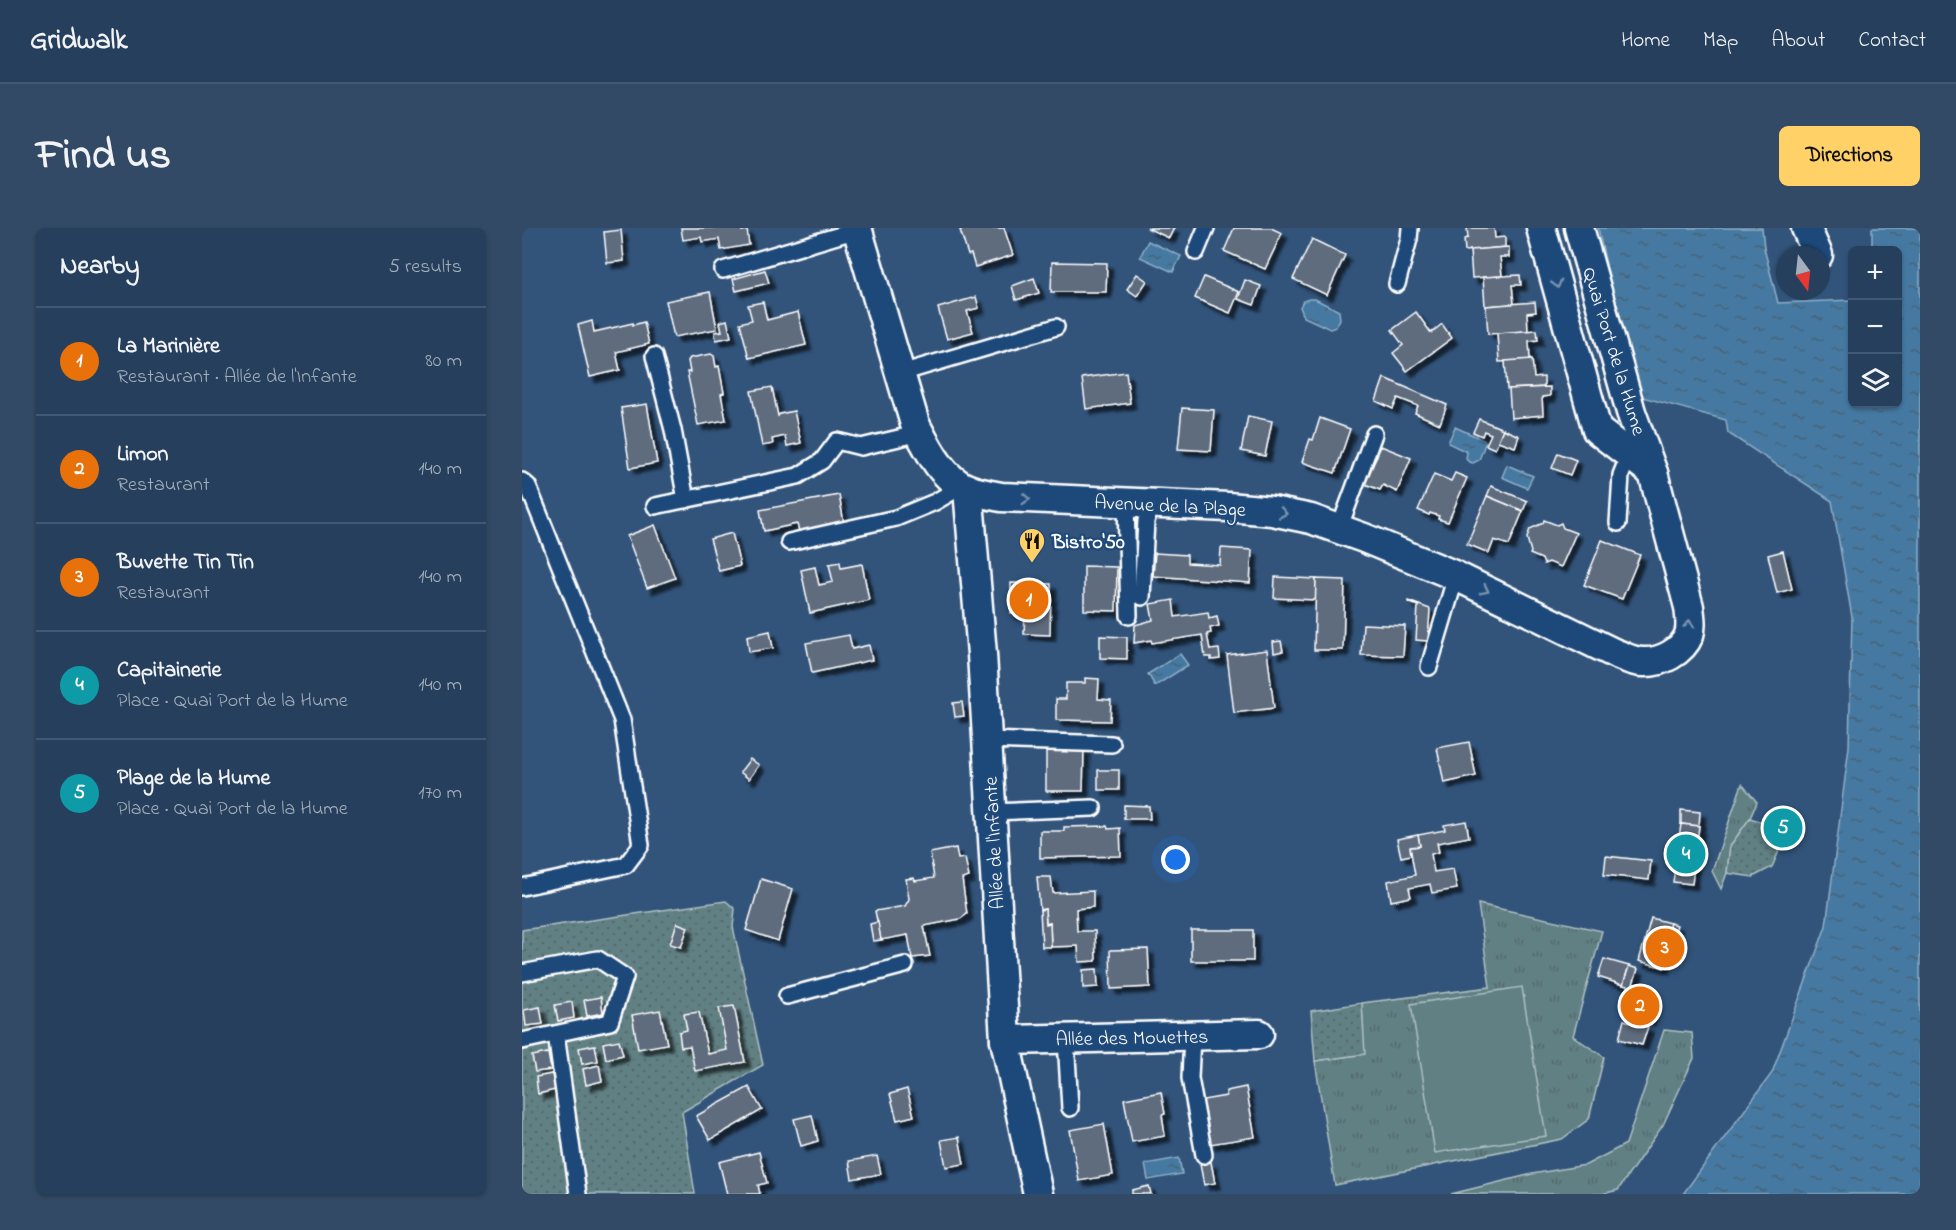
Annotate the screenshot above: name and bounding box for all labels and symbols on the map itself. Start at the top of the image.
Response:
north arrow [1776,246,1830,300]
street label: Quai Port de la Hume [1573,264,1652,439]
one-way arrow [1549,279,1562,289]
street label: Avenue de la Plage [1093,489,1246,527]
one-way arrow [1021,492,1030,505]
one-way arrow [1278,506,1288,519]
restaurant icon: Bistro'50 [1017,526,1047,564]
place label: Bistro'50 [1051,529,1125,558]
pin: 1 [1010,578,1048,622]
one-way arrow [1478,583,1489,595]
one-way arrow [1683,619,1696,628]
street label: Allée de l'Infante [978,776,1013,910]
pin: 5 [1764,806,1802,850]
pin: 4 [1666,832,1706,876]
your location [1161,845,1190,874]
pin: 3 [1646,926,1684,970]
pin: 2 [1620,984,1660,1028]
street label: Allée des Mouettes [1055,1024,1209,1055]

